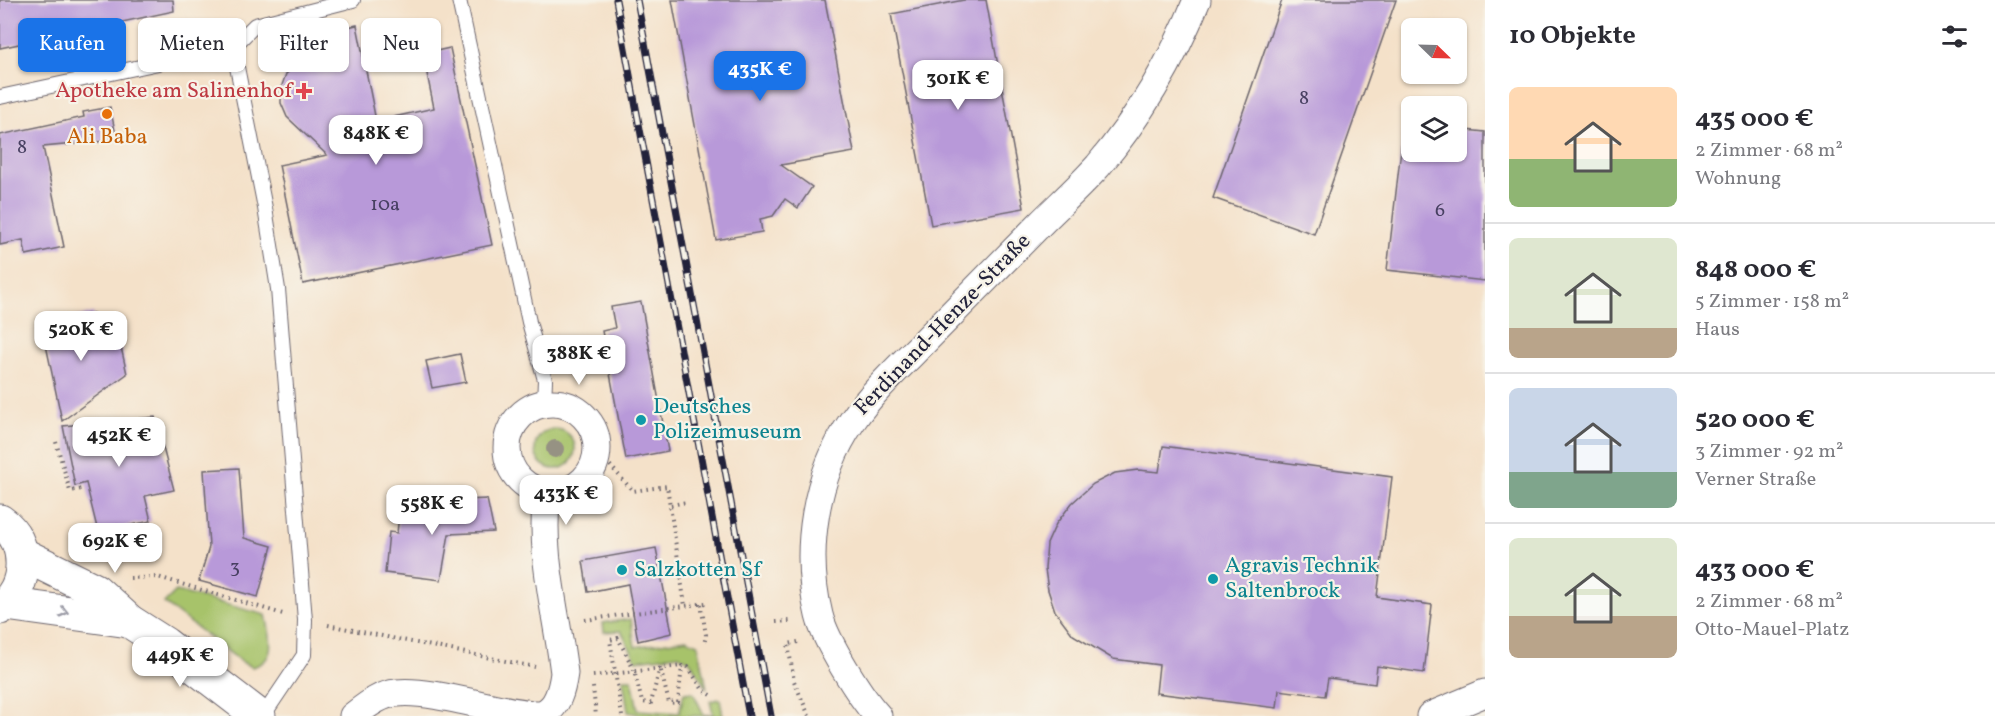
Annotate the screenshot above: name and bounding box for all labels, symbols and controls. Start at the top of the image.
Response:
chip: Kaufen [18,18,126,72]
chip: Mieten [138,18,246,72]
chip: Filter [258,18,349,72]
chip: Neu [361,18,441,72]
north arrow [1401,18,1467,84]
map controls [1401,18,1467,162]
text: 10 Objekte [1509,18,1636,54]
icon: filters [1938,20,1971,53]
pin: 435K € [711,51,809,102]
text: 435K € [728,56,792,84]
pin: 301K € [909,60,1007,111]
text: 301K € [926,65,990,93]
place label: Apotheke am Salinenhof [55,76,294,107]
marker: Apotheke am Salinenhof [297,84,311,98]
house number: 8 [1299,85,1309,113]
button: layers [1401,96,1467,162]
text: 435 000 € [1695,101,1814,137]
marker: Ali Baba [100,107,114,121]
icon: home [1557,111,1629,183]
pin: 848K € [327,115,425,166]
text: 848K € [343,120,409,148]
place label: Ali Baba [67,122,147,153]
house number: 8 [17,134,27,162]
text: 2 Zimmer · 68 m² [1695,137,1843,165]
text: Wohnung [1695,165,1781,193]
house number: 10a [370,191,400,219]
house number: 6 [1435,197,1445,225]
street label: Ferdinand-Henze-Straße [848,227,1038,423]
text: 848 000 € [1695,252,1816,288]
icon: home [1557,262,1629,334]
text: 5 Zimmer · 158 m² [1695,288,1849,316]
pin: 520K € [32,311,130,362]
text: 520K € [48,316,114,344]
text: Haus [1695,316,1740,344]
pin: 388K € [530,335,628,386]
text: 388K € [546,340,612,368]
place label: Deutsches Polizeimuseum [653,392,802,448]
text: 520 000 € [1695,402,1815,438]
icon: home [1557,412,1629,484]
marker: Deutsches Polizeimuseum [634,413,648,427]
pin: 452K € [70,417,168,468]
text: 452K € [86,422,152,450]
text: 3 Zimmer · 92 m² [1695,438,1843,466]
text: Verner Straße [1695,466,1816,494]
pin: 433K € [517,475,615,526]
text: 433K € [534,480,598,508]
pin: 558K € [383,485,481,536]
text: 558K € [400,490,464,518]
pin: 692K € [66,523,164,574]
text: 692K € [82,528,148,556]
place label: Agravis Technik Saltenbrock [1225,551,1379,607]
text: 433 000 € [1695,552,1814,588]
house number: 3 [230,554,240,582]
place label: Salzkotten Sf [634,555,763,586]
icon: home [1557,562,1629,634]
marker: Salzkotten Sf [615,563,629,577]
marker: Agravis Technik Saltenbrock [1206,572,1220,586]
text: 2 Zimmer · 68 m² [1695,588,1843,616]
one-way arrow [59,605,69,618]
text: Otto-Mauel-Platz [1695,616,1849,644]
pin: 449K € [131,637,229,688]
text: 449K € [146,642,214,670]

